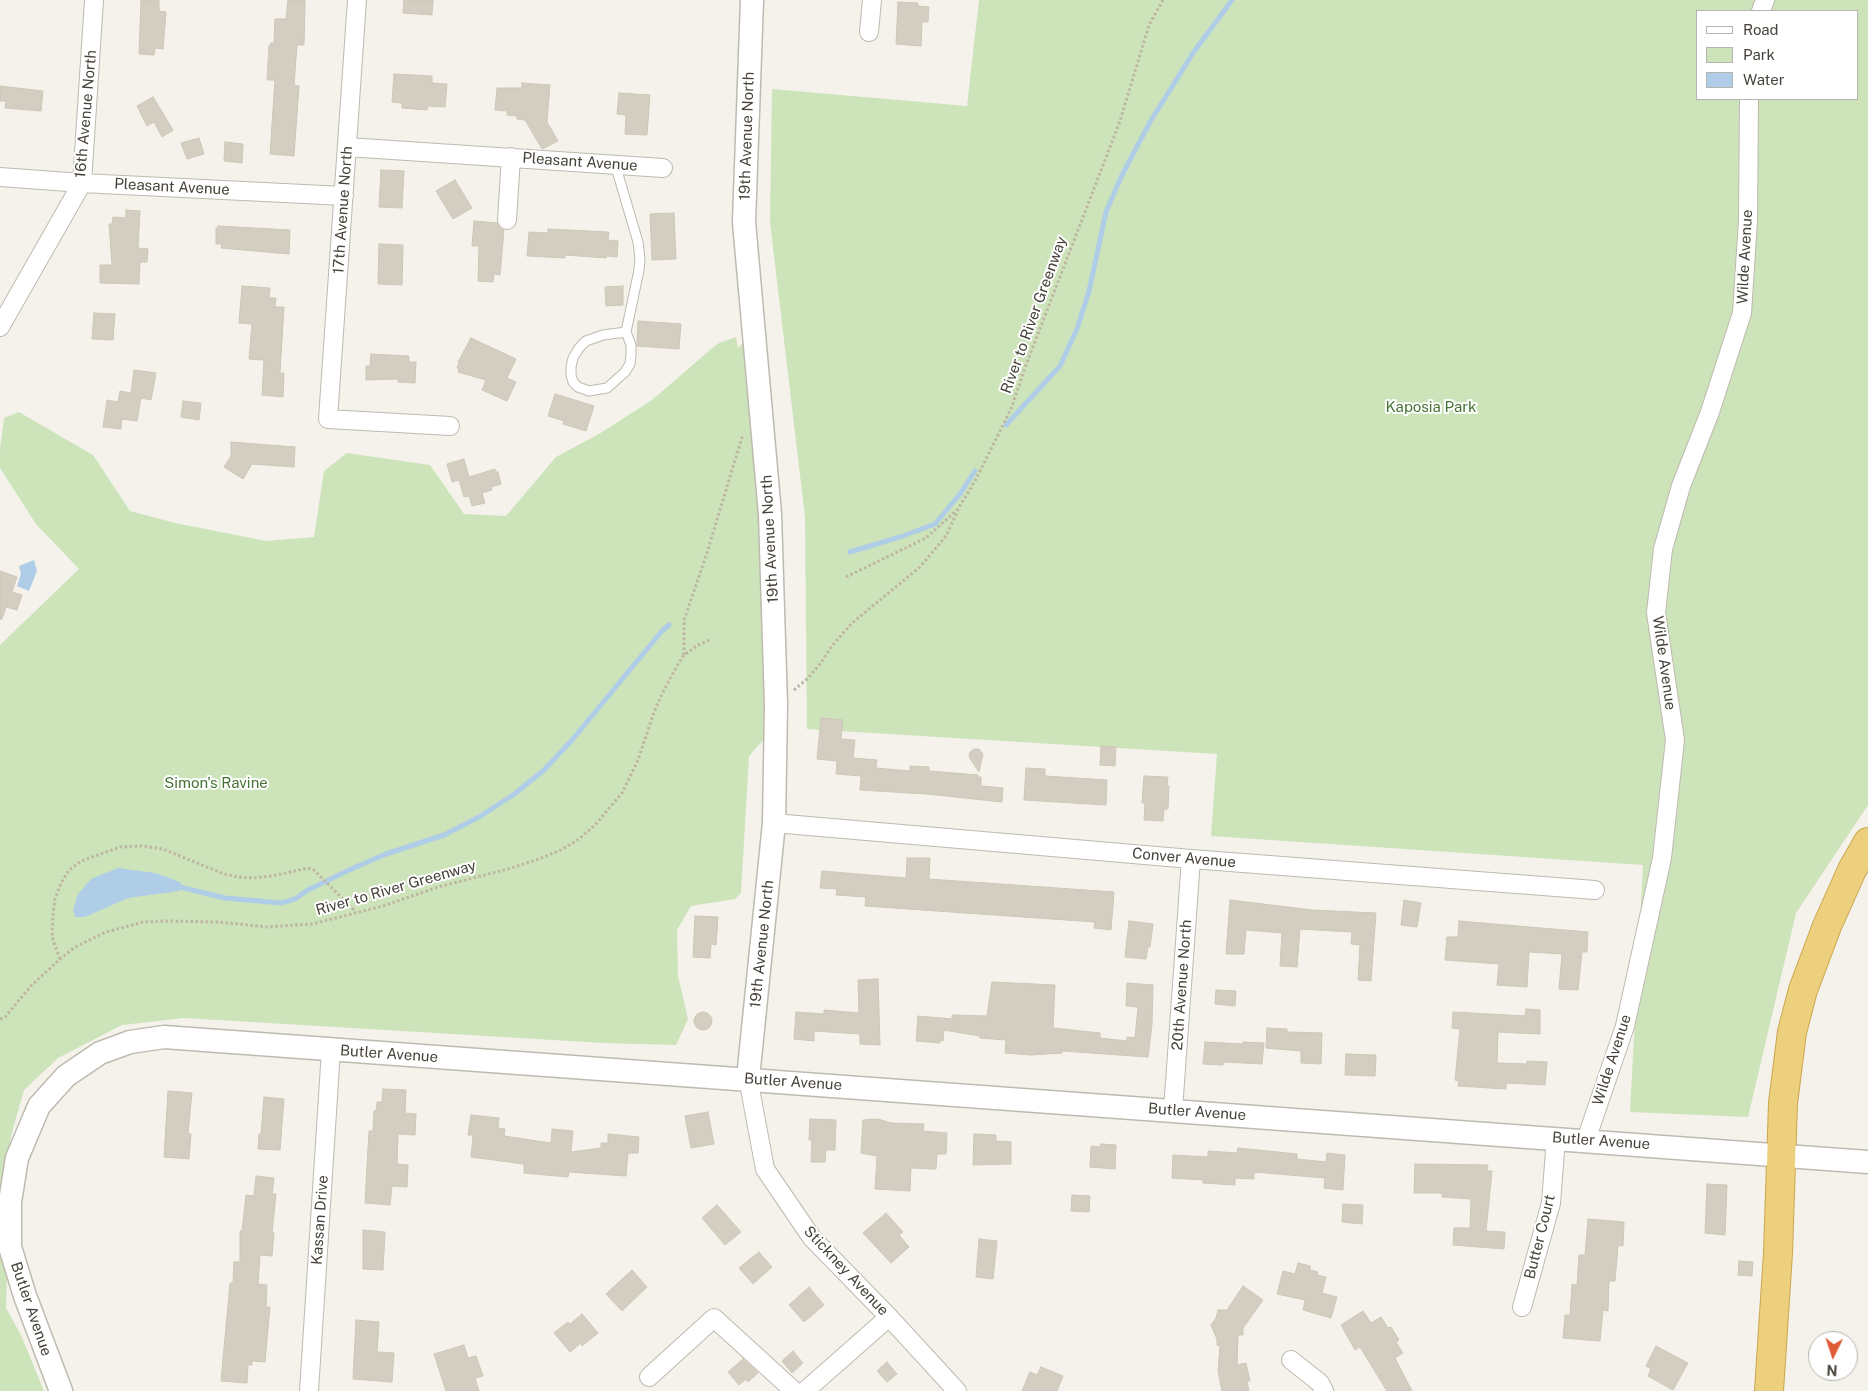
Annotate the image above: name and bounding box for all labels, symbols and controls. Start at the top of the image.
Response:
legend [1696,10,1858,100]
text: Road [1743,21,1779,38]
text: Park [1743,46,1775,63]
street label: 16th Avenue North [71,49,101,179]
street label: 19th Avenue North [736,71,758,201]
text: Water [1743,71,1785,88]
street label: 17th Avenue North [330,145,356,275]
street label: Pleasant Avenue [522,149,638,175]
street label: Pleasant Avenue [114,175,230,199]
street label: Wilde Avenue [1734,209,1756,305]
street label: River to River Greenway [997,234,1071,396]
park label: Kaposia Park [1386,398,1476,416]
street label: 19th Avenue North [758,474,782,604]
street label: Wilde Avenue [1648,615,1680,711]
park label: Simon's Ravine [164,774,268,792]
street label: Conver Avenue [1131,844,1237,872]
street label: River to River Greenway [314,856,478,920]
street label: 19th Avenue North [746,879,778,1009]
street label: 20th Avenue North [1168,919,1196,1051]
street label: Wilde Avenue [1589,1012,1635,1108]
street label: Butler Avenue [339,1042,439,1066]
street label: Butler Avenue [743,1070,843,1094]
street label: Butler Avenue [1147,1100,1247,1124]
street label: Butler Avenue [1551,1129,1651,1153]
street label: Kassan Drive [308,1174,332,1266]
street label: Butter Court [1521,1193,1559,1281]
street label: Stickney Avenue [800,1222,892,1320]
street label: Butler Avenue [6,1260,56,1358]
north arrow [1808,1331,1858,1381]
text: N [1826,1362,1838,1378]

